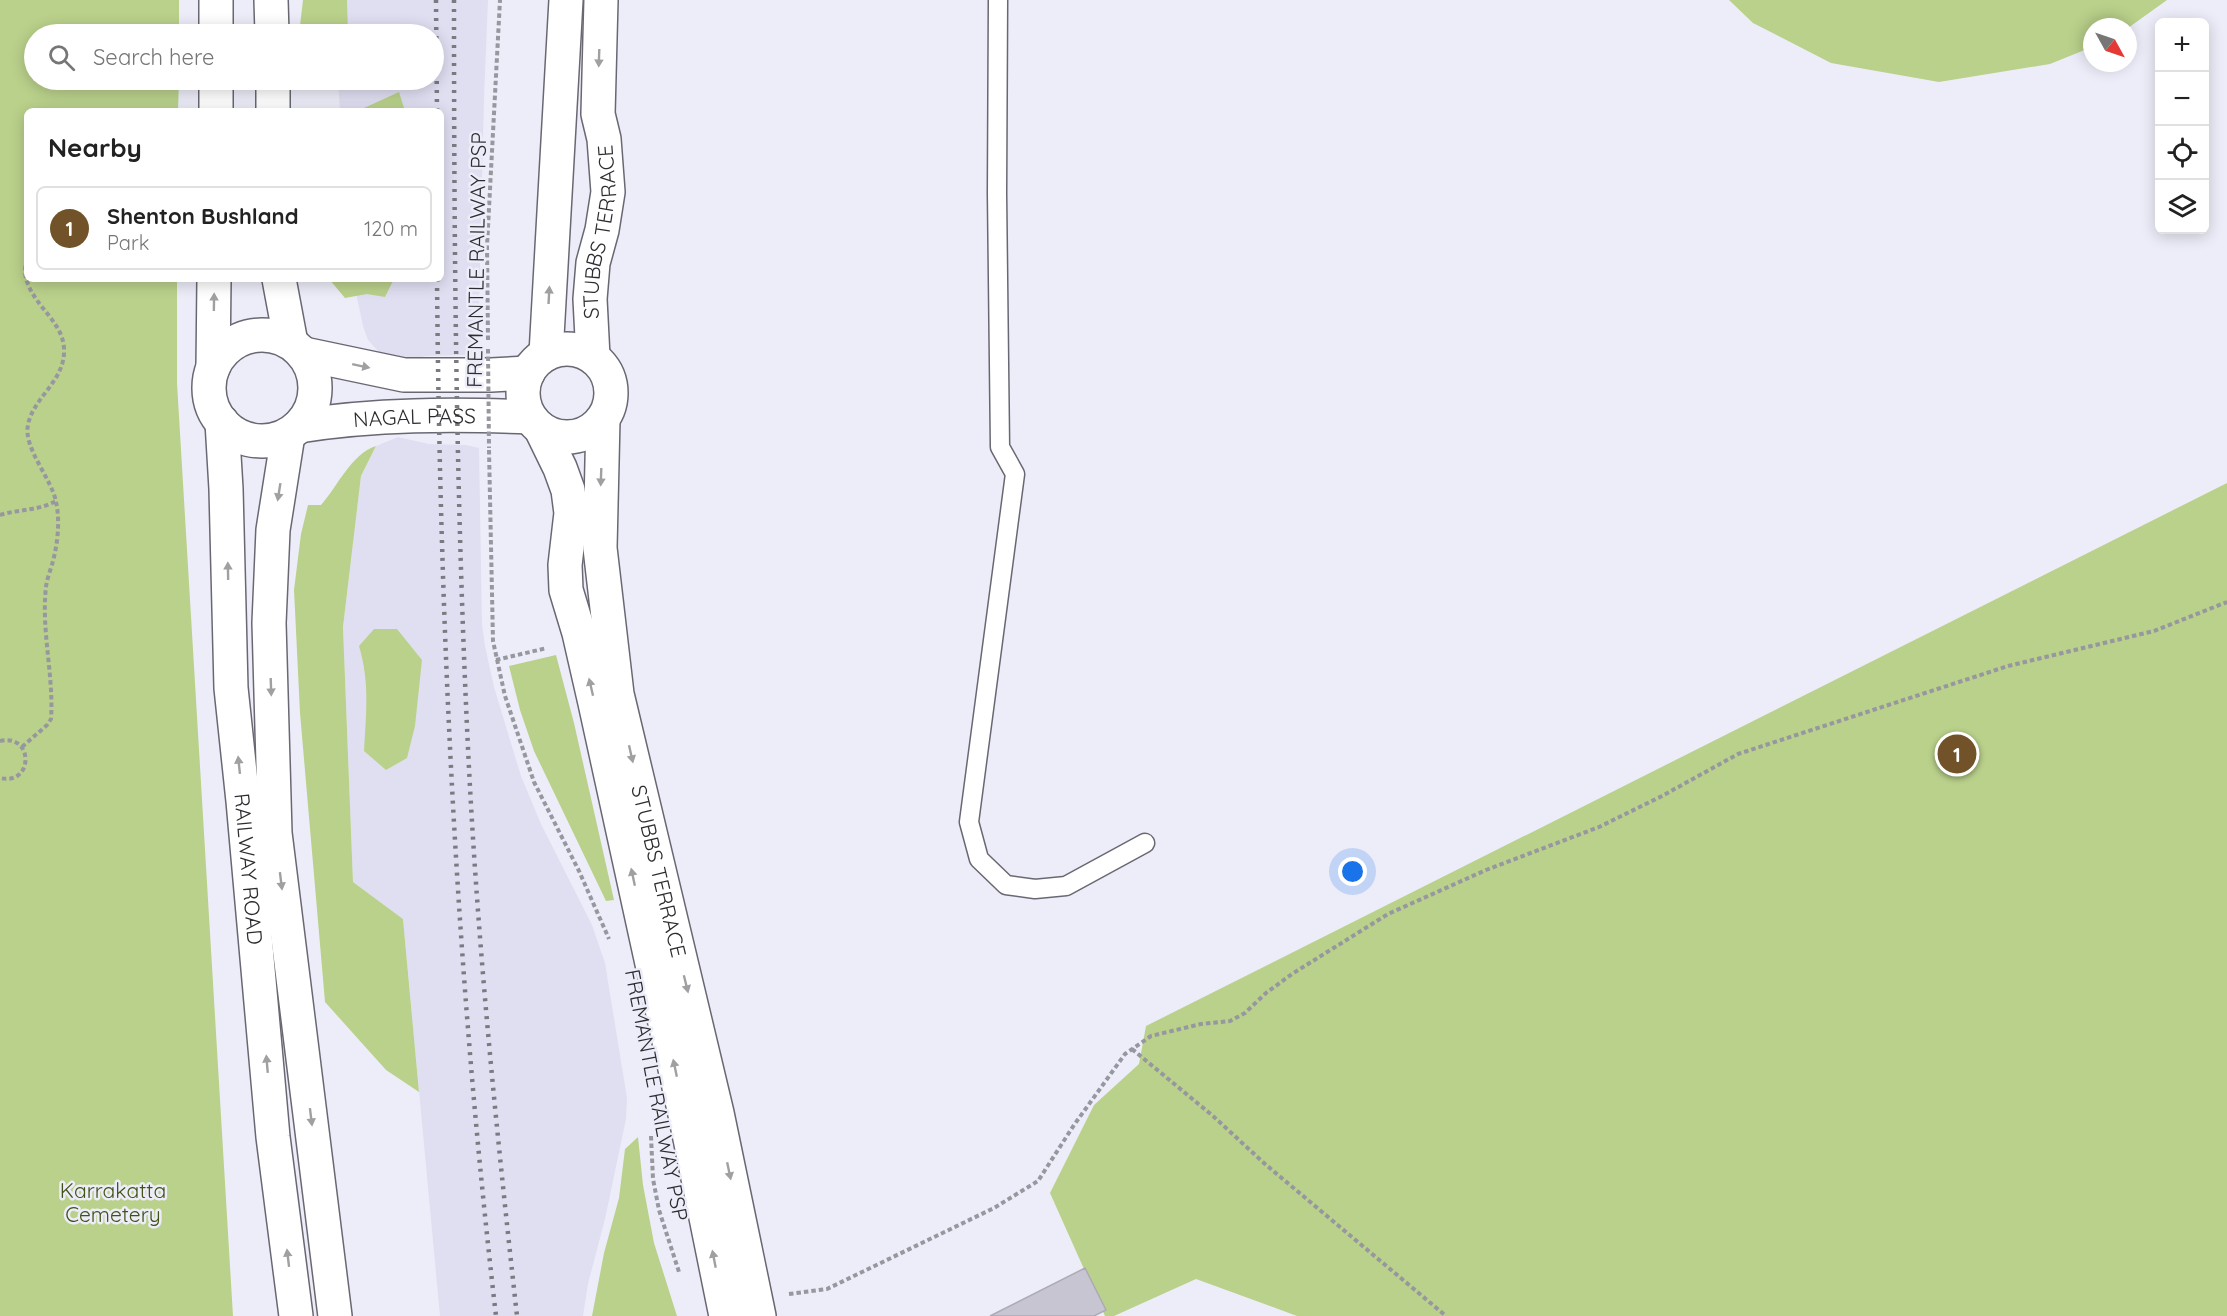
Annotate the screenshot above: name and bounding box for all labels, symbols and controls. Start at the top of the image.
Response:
north arrow [2083,18,2137,72]
map controls [2155,18,2209,234]
button: + [2155,18,2209,72]
search box [24,24,444,90]
icon: search [45,41,78,74]
text: Search here [93,43,214,71]
one-way arrow [594,49,603,68]
button: − [2155,72,2209,126]
button: locate [2155,126,2209,180]
text: Nearby [48,131,142,164]
street label: FREMANTLE RAILWAY PSP [461,132,491,388]
street label: STUBBS TERRACE [577,144,621,320]
button: layers [2155,180,2209,234]
text: Shenton Bushland [107,202,299,230]
text: 1 [66,216,73,241]
text: 120 m [364,216,418,241]
text: Park [107,230,149,255]
one-way arrow [545,286,554,305]
one-way arrow [209,293,219,312]
one-way arrow [352,362,371,371]
street label: NAGAL PASS [352,402,476,432]
one-way arrow [596,468,605,487]
one-way arrow [274,483,283,502]
one-way arrow [223,561,233,580]
one-way arrow [266,677,276,696]
one-way arrow [586,678,596,696]
pin: 1 [1938,732,1976,777]
one-way arrow [627,744,636,763]
one-way arrow [235,756,244,775]
street label: STUBBS TERRACE [626,782,692,960]
street label: RAILWAY ROAD [229,792,269,946]
your location [1338,857,1367,886]
one-way arrow [628,867,637,886]
one-way arrow [277,872,286,891]
street label: FREMANTLE RAILWAY PSP [620,967,694,1223]
one-way arrow [682,975,692,993]
one-way arrow [262,1055,272,1074]
one-way arrow [670,1058,679,1077]
one-way arrow [306,1107,315,1126]
one-way arrow [725,1161,734,1180]
park label: Karrakatta Cemetery [60,1177,166,1227]
one-way arrow [284,1248,293,1267]
one-way arrow [709,1249,719,1268]

